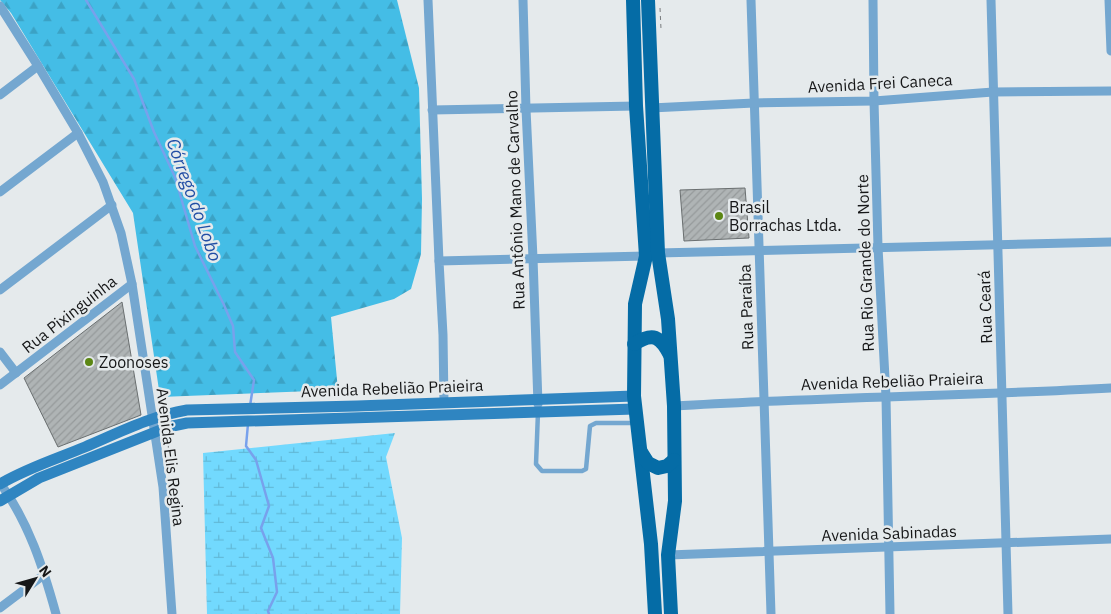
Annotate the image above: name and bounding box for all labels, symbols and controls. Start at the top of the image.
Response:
street label: Avenida Frei Caneca [807,69,953,97]
street label: Rua Antônio Mano de Carvalho [501,90,529,310]
water label: Córrego do Lobo [162,135,227,265]
street label: Rua Rio Grande do Norte [852,174,878,352]
place label: Brasil Borrachas Ltda. [729,197,842,235]
marker: Brasil Borrachas Ltda. [713,210,725,222]
street label: Rua Paraíba [734,263,757,350]
street label: Rua Ceará [974,270,996,344]
street label: Rua Pixinguinha [18,271,121,357]
place label: Zoonoses [99,352,169,372]
marker: Zoonoses [83,356,95,368]
street label: Avenida Rebelião Praieira [800,368,984,394]
street label: Avenida Rebelião Praieira [300,375,484,401]
street label: Avenida Elis Regina [153,387,189,528]
street label: Avenida Sabinadas [821,521,957,545]
north arrow [10,554,60,604]
text: N [35,562,56,581]

